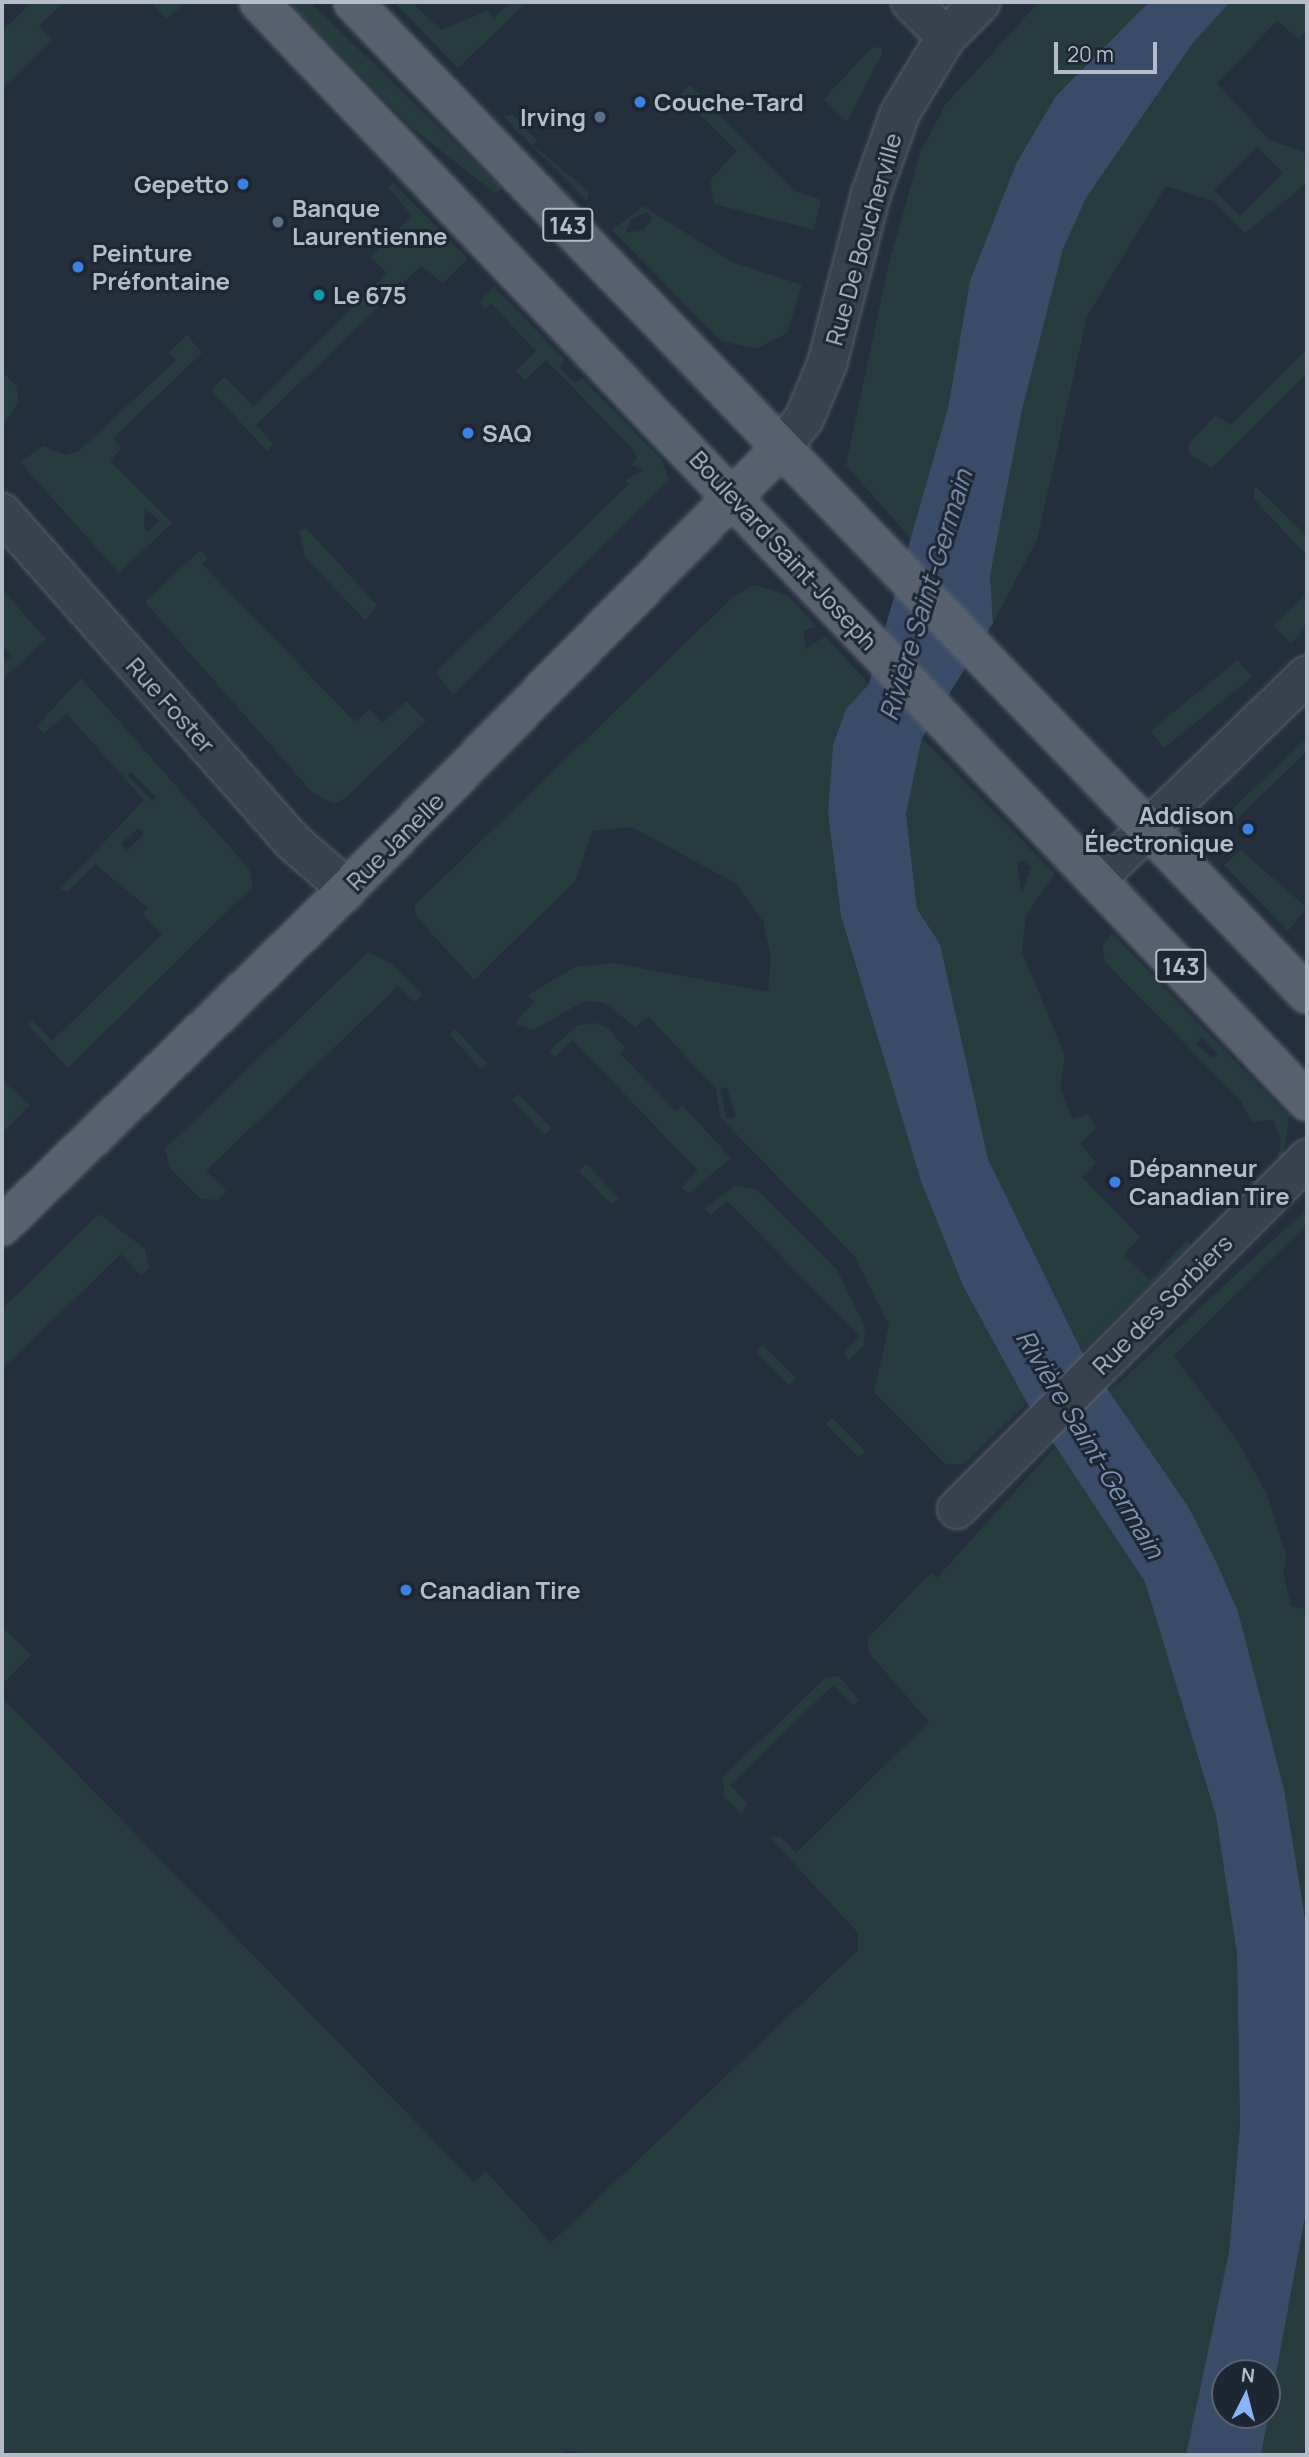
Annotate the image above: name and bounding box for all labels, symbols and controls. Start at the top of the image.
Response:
scale bar [1057,28,1160,72]
text: 20 m [1067,40,1114,68]
place label: Couche-Tard [654,88,804,116]
marker: Couche-Tard [632,94,648,110]
place label: Irving [520,103,586,131]
marker: Irving [592,109,608,125]
street label: Rue De Boucherville [819,129,907,349]
place label: Gepetto [134,170,229,198]
marker: Gepetto [235,176,251,192]
place label: Banque Laurentienne [292,194,448,250]
road number: 143 [542,206,594,244]
marker: Banque Laurentienne [270,214,286,230]
place label: Peinture Préfontaine [92,239,230,295]
marker: Peinture Préfontaine [70,259,86,275]
place label: Le 675 [333,281,407,309]
marker: Le 675 [311,287,327,303]
place label: SAQ [482,419,531,447]
marker: SAQ [460,425,476,441]
street label: Boulevard Saint-Joseph [684,445,884,655]
water label: Rivière Saint-Germain [873,466,979,724]
street label: Rue Foster [121,651,221,759]
street label: Rue Janelle [340,786,450,896]
place label: Addison Électronique [1084,801,1234,857]
marker: Addison Électronique [1240,821,1256,837]
road number: 143 [1155,946,1207,986]
place label: Dépanneur Canadian Tire [1129,1154,1290,1210]
marker: Dépanneur Canadian Tire [1107,1174,1123,1190]
street label: Rue des Sorbiers [1086,1228,1238,1380]
water label: Rivière Saint-Germain [1009,1324,1171,1564]
place label: Canadian Tire [420,1576,581,1604]
marker: Canadian Tire [398,1582,414,1598]
north arrow [1211,2359,1281,2429]
text: N [1240,2361,1256,2389]

